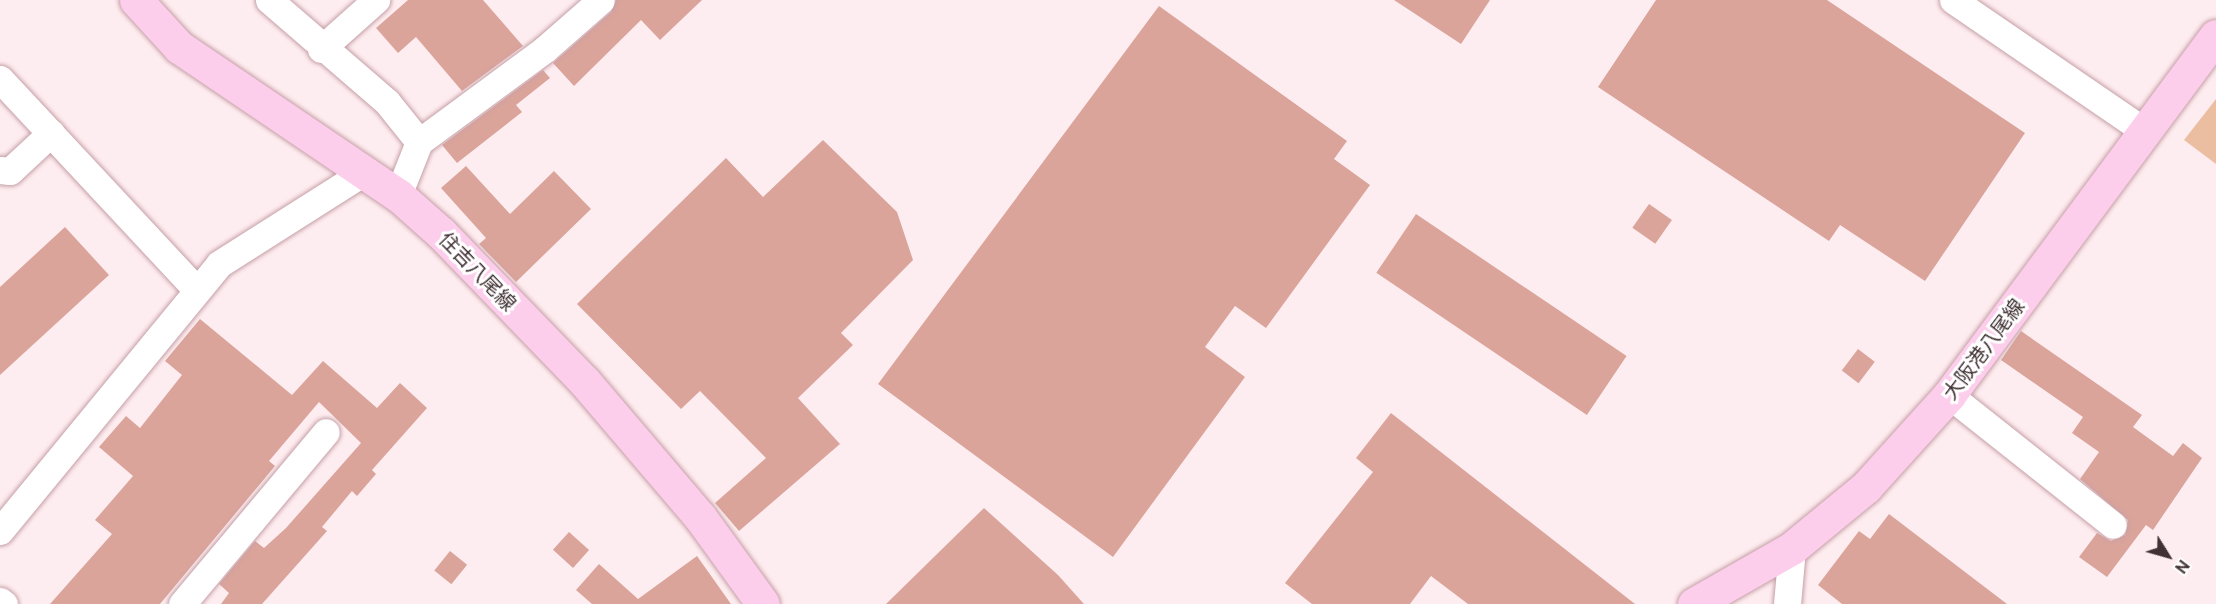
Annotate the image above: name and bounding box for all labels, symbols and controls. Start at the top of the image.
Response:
street label: 住吉八尾線 [435,227,521,315]
street label: 大阪港八尾線 [1937,294,2029,404]
north arrow [2138,526,2198,586]
text: N [2172,557,2193,577]

